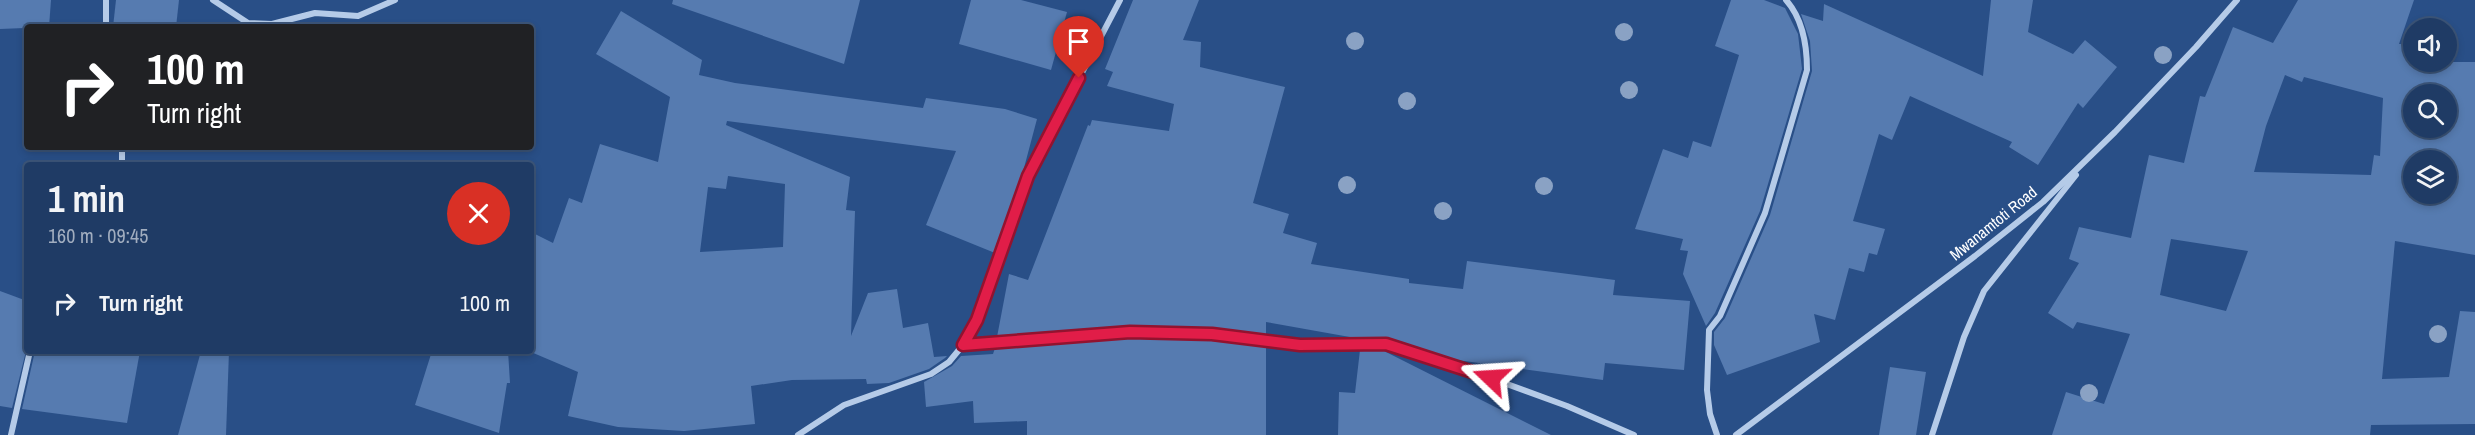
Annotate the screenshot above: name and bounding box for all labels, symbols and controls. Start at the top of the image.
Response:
pin [1053,16,1104,78]
map controls [2403,18,2457,204]
button: sound [2403,18,2457,72]
icon: arrive [1062,25,1095,58]
text: 100 m [147,41,245,97]
icon: right [48,48,126,126]
button: search [2403,84,2457,138]
text: Turn right [147,95,241,131]
button: layers [2403,150,2457,204]
text: 1 min [48,175,125,223]
street label: Mwanamtoti Road [1945,181,2041,265]
button: close [447,182,510,245]
text: 160 m · 09:45 [48,222,148,249]
icon: right [48,287,81,320]
text: Turn right [99,288,183,318]
text: 100 m [460,288,510,318]
position arrow [1459,346,1523,410]

